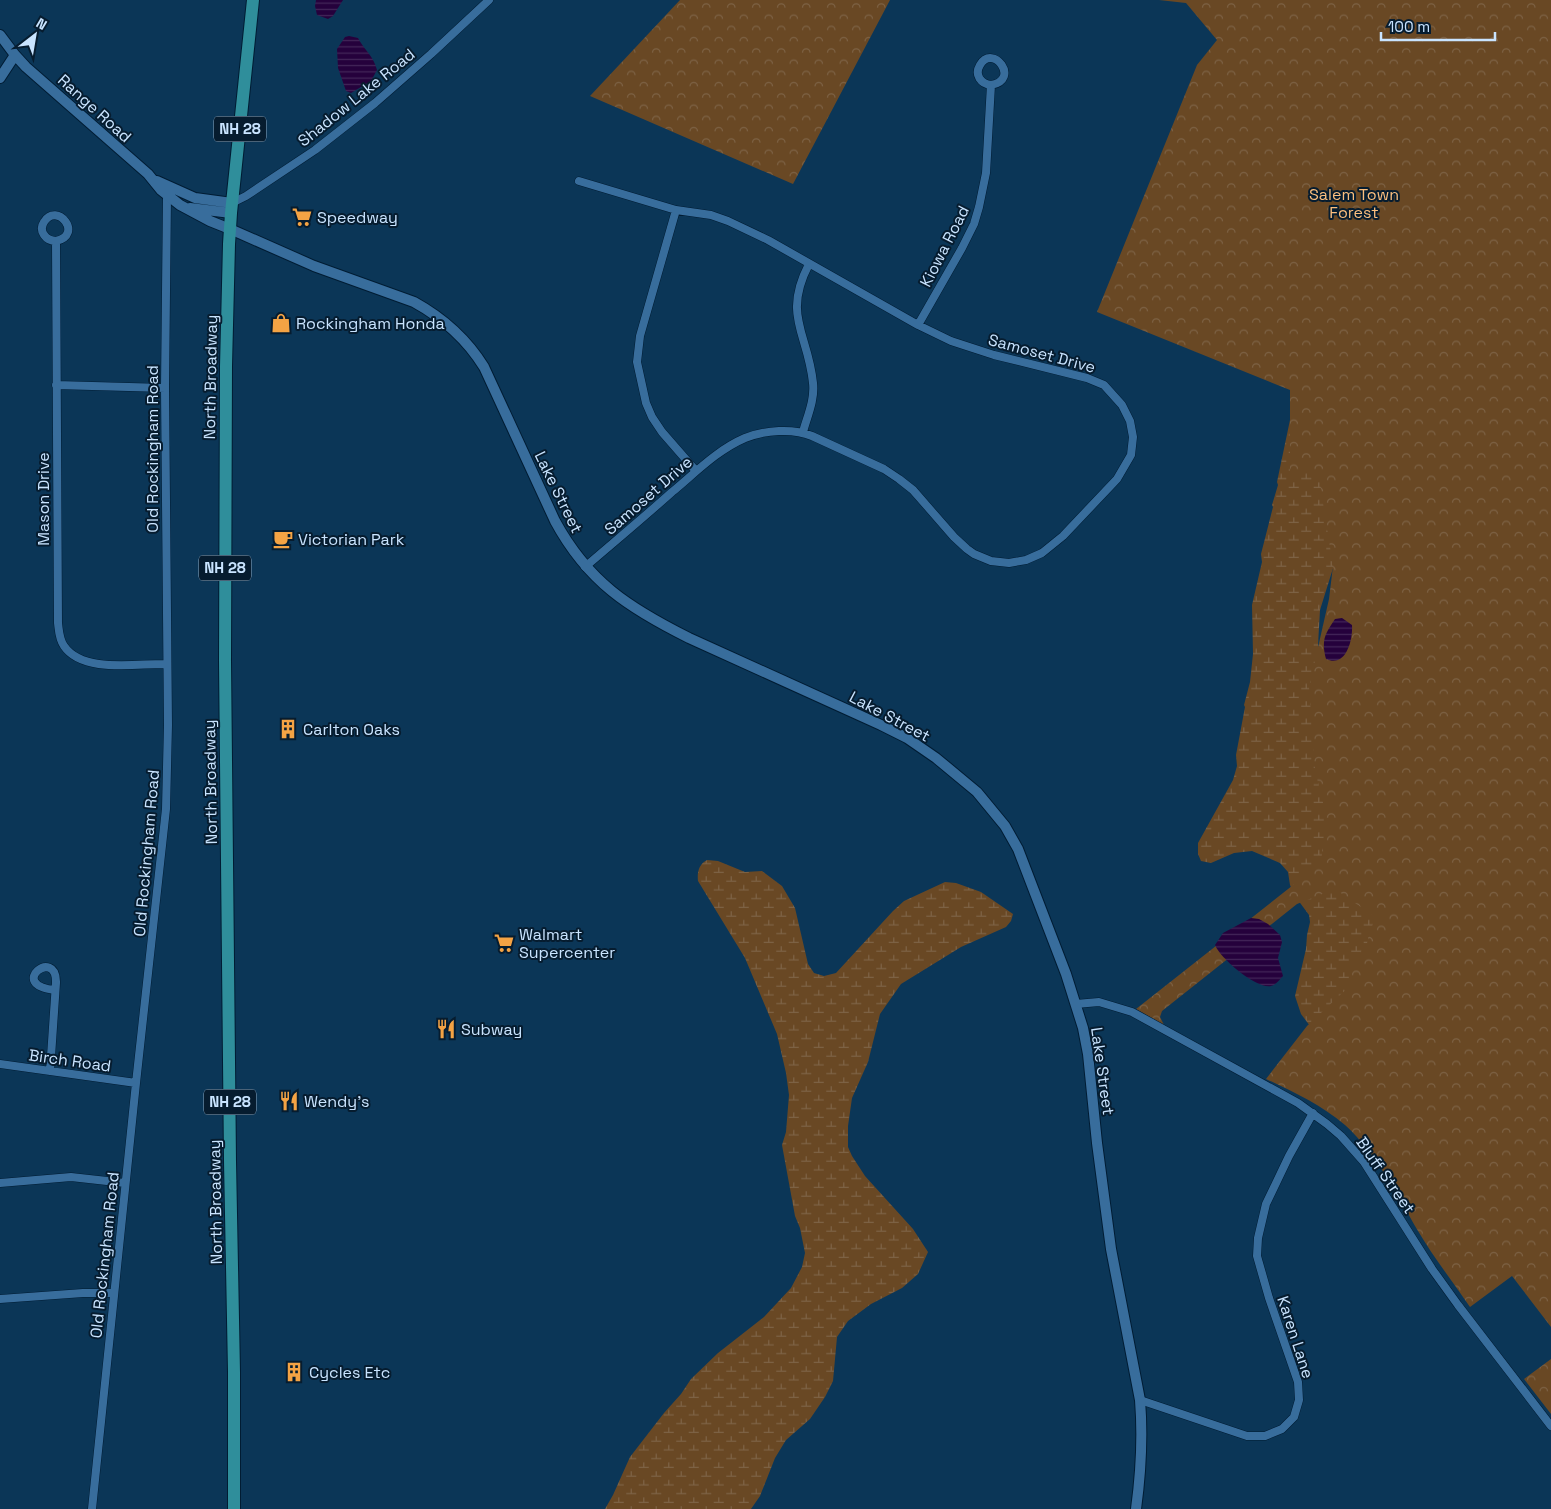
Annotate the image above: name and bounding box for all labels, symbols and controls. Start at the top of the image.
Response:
north arrow [10,10,60,60]
scale bar [1381,10,1495,42]
text: N [33,14,50,34]
text: 100 m [1388,17,1430,36]
street label: Shadow Lake Road [294,44,419,151]
street label: Range Road [53,70,136,147]
road number: NH 28 [214,116,266,142]
park label: Salem Town Forest [1309,184,1399,223]
street label: Kiowa Road [915,202,974,291]
supermarket icon: Speedway [291,206,313,228]
place label: Speedway [317,207,398,228]
shop icon: Rockingham Honda [270,312,292,334]
place label: Rockingham Honda [296,313,445,334]
street label: North Broadway [199,314,222,440]
street label: Samoset Drive [986,329,1098,378]
street label: Old Rockingham Road [142,365,163,533]
street label: Lake Street [530,448,587,537]
street label: Samoset Drive [600,451,697,539]
street label: Mason Drive [33,452,54,546]
cafe icon: Victorian Park [272,528,294,550]
place label: Victorian Park [298,529,405,550]
road number: NH 28 [199,556,251,580]
street label: Lake Street [846,686,934,747]
building icon: Carlton Oaks [277,718,299,740]
street label: North Broadway [199,719,222,845]
place label: Carlton Oaks [303,719,400,740]
street label: Old Rockingham Road [129,769,164,937]
place label: Walmart Supercenter [519,924,615,963]
supermarket icon: Walmart Supercenter [493,932,515,954]
restaurant icon: Subway [435,1018,457,1040]
place label: Subway [461,1019,522,1040]
street label: Lake Street [1086,1026,1119,1116]
street label: Birch Road [27,1044,112,1077]
road number: NH 28 [204,1090,256,1114]
restaurant icon: Wendy's [278,1090,300,1112]
place label: Wendy's [304,1091,370,1112]
street label: Bluff Street [1351,1133,1420,1218]
street label: North Broadway [204,1139,227,1265]
street label: Old Rockingham Road [85,1171,124,1339]
street label: Karen Lane [1272,1293,1319,1381]
building icon: Cycles Etc [283,1361,305,1383]
place label: Cycles Etc [309,1362,390,1383]

